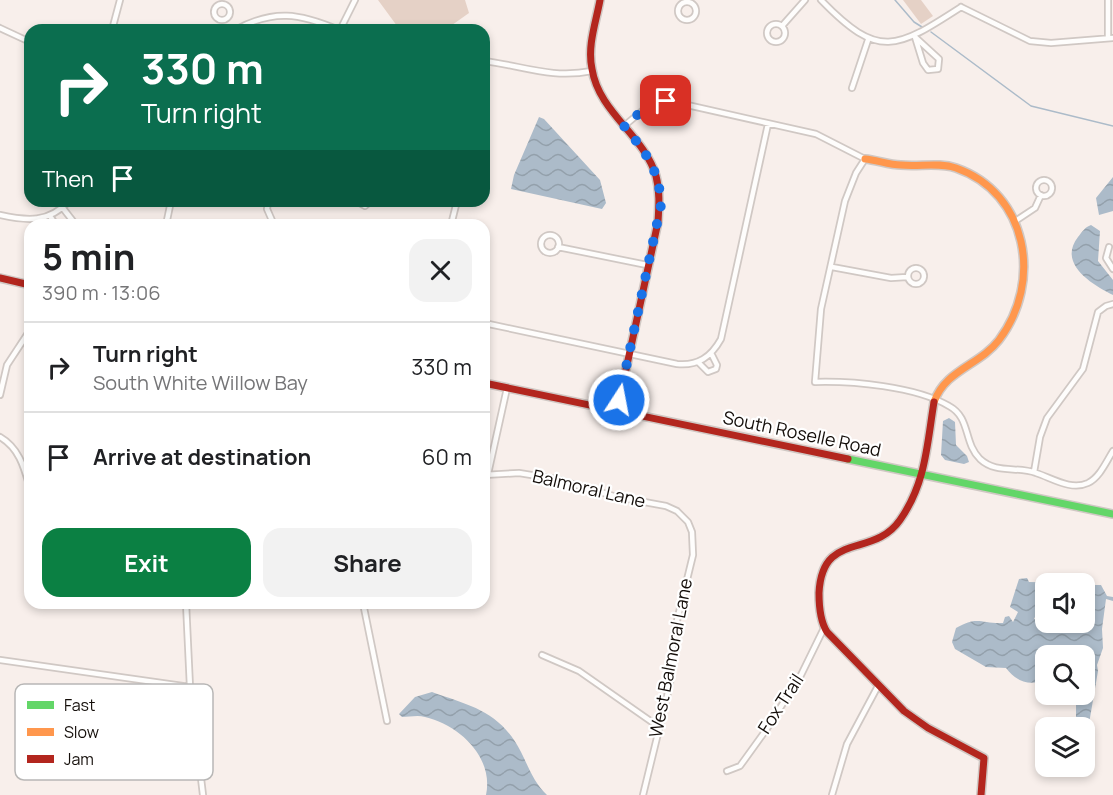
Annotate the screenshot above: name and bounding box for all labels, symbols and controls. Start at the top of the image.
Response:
text: 330 m [141,39,264,97]
icon: right [42,48,120,126]
pin [640,75,691,126]
icon: arrive [649,84,682,117]
text: Turn right [141,94,262,131]
icon: arrive [106,162,139,195]
text: Then [42,164,94,194]
text: 5 min [42,232,135,281]
button: close [409,239,472,302]
text: 390 m · 13:06 [42,279,161,306]
text: Turn right [93,339,198,369]
icon: right [42,351,75,384]
text: 330 m [411,352,472,382]
position arrow [587,368,651,432]
text: South White Willow Bay [93,369,308,396]
street label: South Roselle Road [721,405,883,461]
icon: arrive [42,441,75,474]
text: Arrive at destination [93,442,311,472]
text: 60 m [422,442,472,472]
street label: Balmoral Lane [530,463,648,513]
button: Exit [42,528,251,597]
button: Share [263,528,472,597]
map controls [1035,573,1095,777]
button: sound [1035,573,1095,633]
street label: West Balmoral Lane [643,576,697,740]
button: search [1035,645,1095,705]
street label: Fox Trail [752,669,808,738]
legend [15,684,213,780]
text: Fast [64,694,95,716]
button: layers [1035,717,1095,777]
text: Slow [64,721,99,743]
text: Jam [64,748,94,770]

